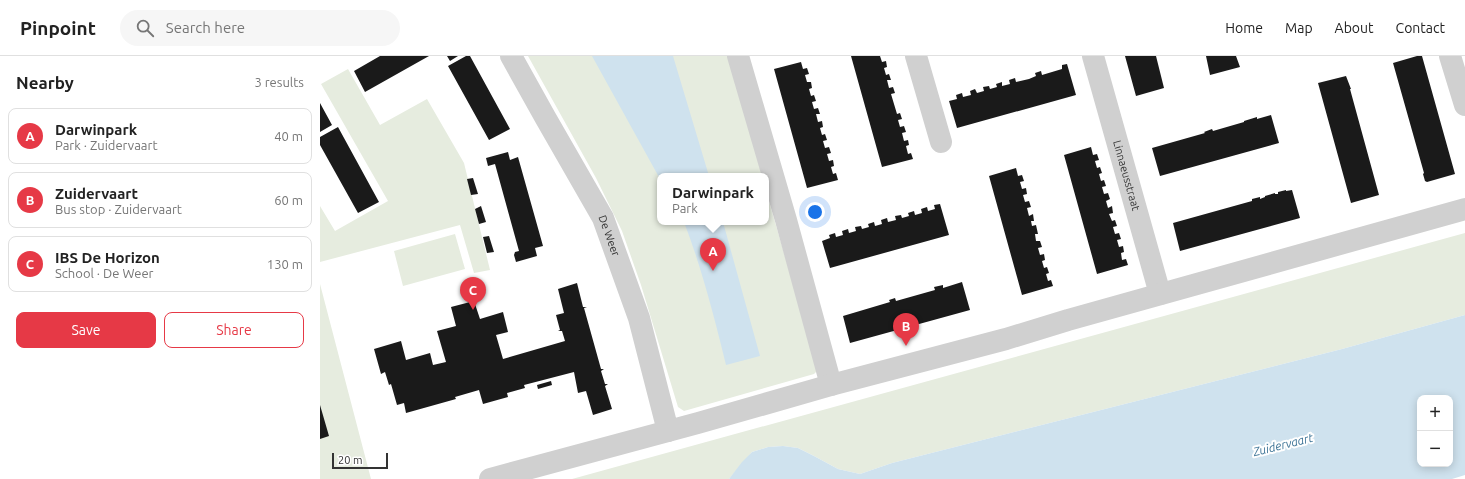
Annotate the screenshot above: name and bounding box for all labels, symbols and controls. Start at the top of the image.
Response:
search box [120,10,400,46]
text: Pinpoint [20,17,96,39]
icon: search [134,17,156,39]
text: Search here [166,19,245,36]
text: Home [1225,20,1263,36]
text: Map [1285,20,1313,36]
text: About [1335,20,1374,36]
text: Contact [1396,20,1445,36]
text: Nearby [16,73,74,92]
text: 3 results [254,75,304,89]
text: Darwinpark [55,121,137,138]
text: A [25,129,35,143]
text: 40 m [274,129,303,143]
text: Park · Zuidervaart [55,138,158,152]
street label: Linnaeusstraat [1111,139,1142,213]
popup [657,173,769,225]
text: Darwinpark [672,184,754,201]
text: Zuidervaart [55,185,138,202]
text: B [26,193,34,207]
text: 60 m [274,193,303,207]
text: Park [672,201,698,215]
text: Bus stop · Zuidervaart [55,202,182,216]
your location [805,202,825,222]
street label: De Weer [596,213,622,259]
pin: A [700,238,726,271]
text: IBS De Horizon [55,249,160,266]
text: C [26,257,34,271]
text: 130 m [267,257,303,271]
text: School · De Weer [55,266,154,280]
pin: C [460,277,486,310]
button: Save [16,312,156,348]
button: Share [164,312,304,348]
pin: B [893,313,919,346]
map controls [1417,395,1453,467]
button: + [1417,395,1453,431]
water label: Zuidervaart [1251,431,1315,458]
button: − [1417,431,1453,467]
scale bar [332,451,388,470]
text: 20 m [338,454,362,466]

